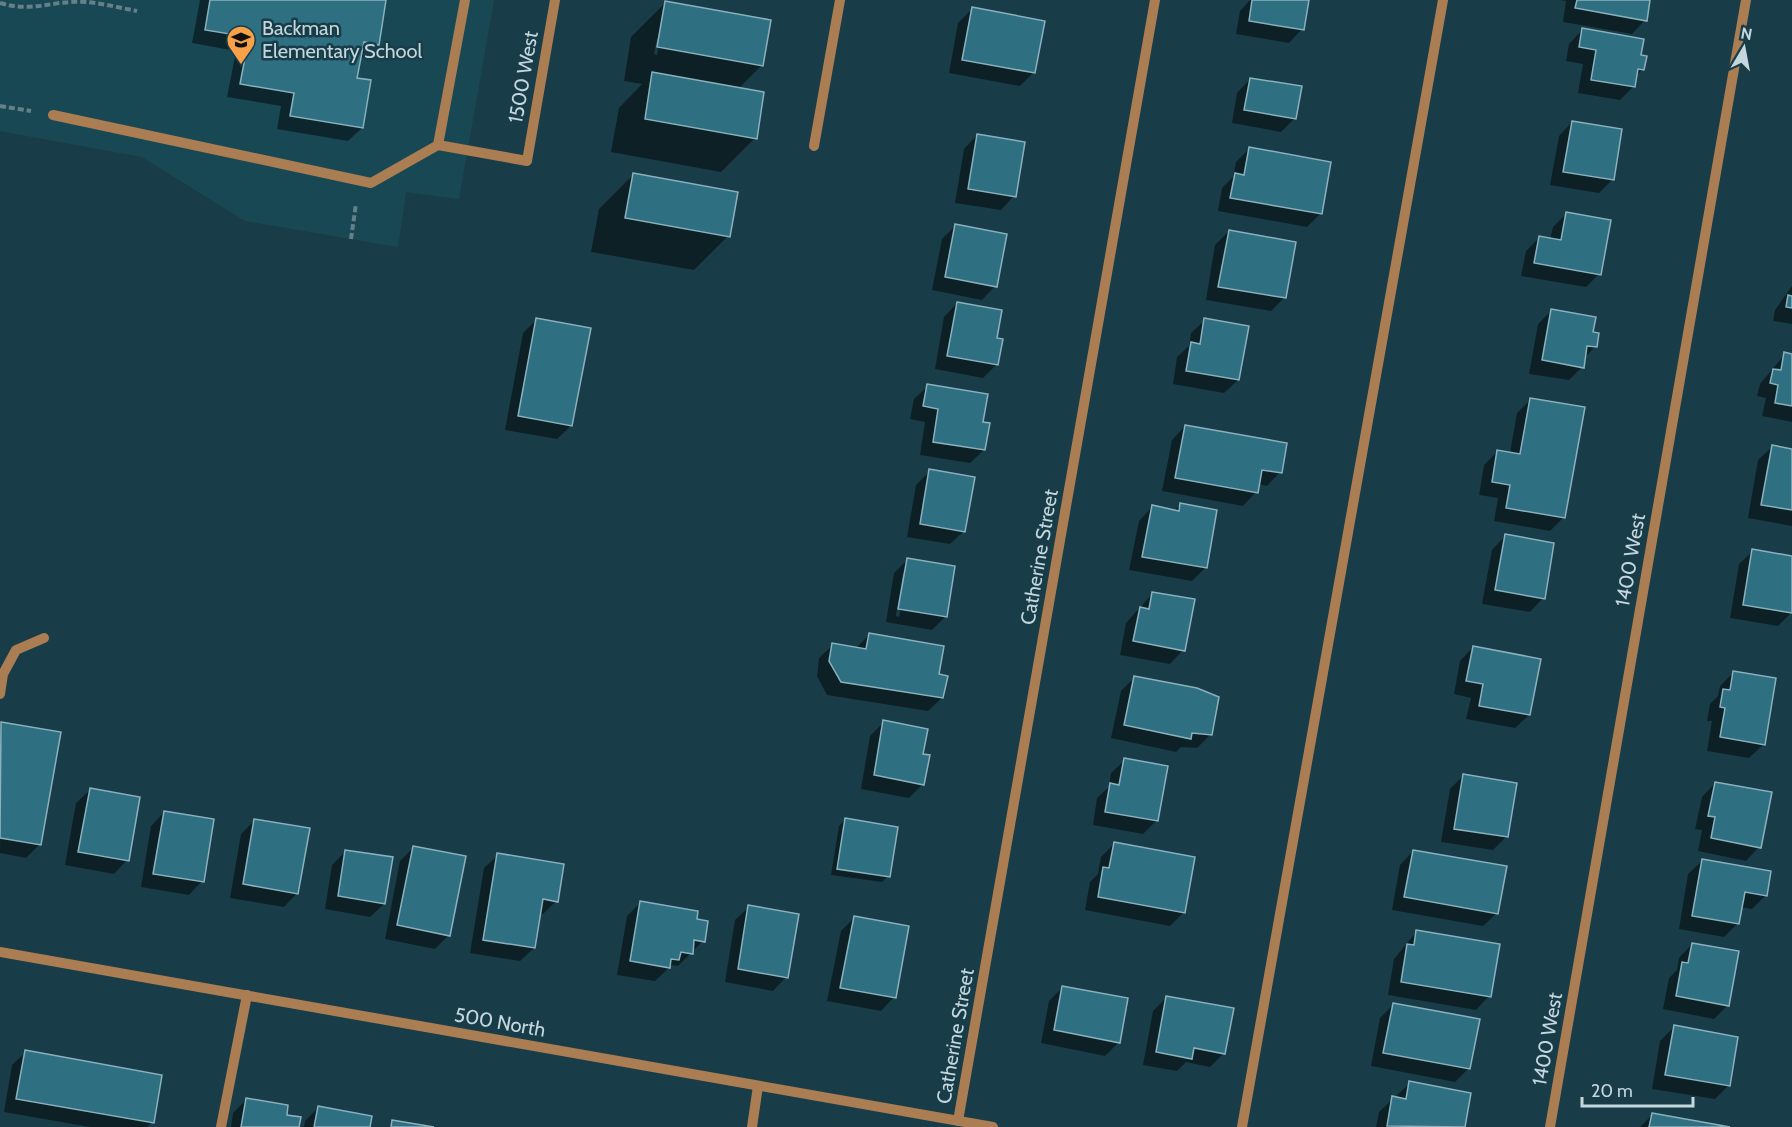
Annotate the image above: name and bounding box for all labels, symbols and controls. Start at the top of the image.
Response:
place label: Backman Elementary School [262,16,423,63]
north arrow [1714,18,1774,78]
text: N [1739,23,1754,44]
school or university icon: Backman Elementary School [225,24,257,66]
street label: 1500 West [503,29,543,125]
street label: Catherine Street [1015,487,1063,627]
street label: 1400 West [1610,511,1650,608]
street label: Catherine Street [931,966,979,1106]
street label: 1400 West [1527,990,1567,1087]
street label: 500 North [453,1002,547,1042]
scale bar [1582,1070,1693,1108]
text: 20 m [1591,1080,1633,1102]

